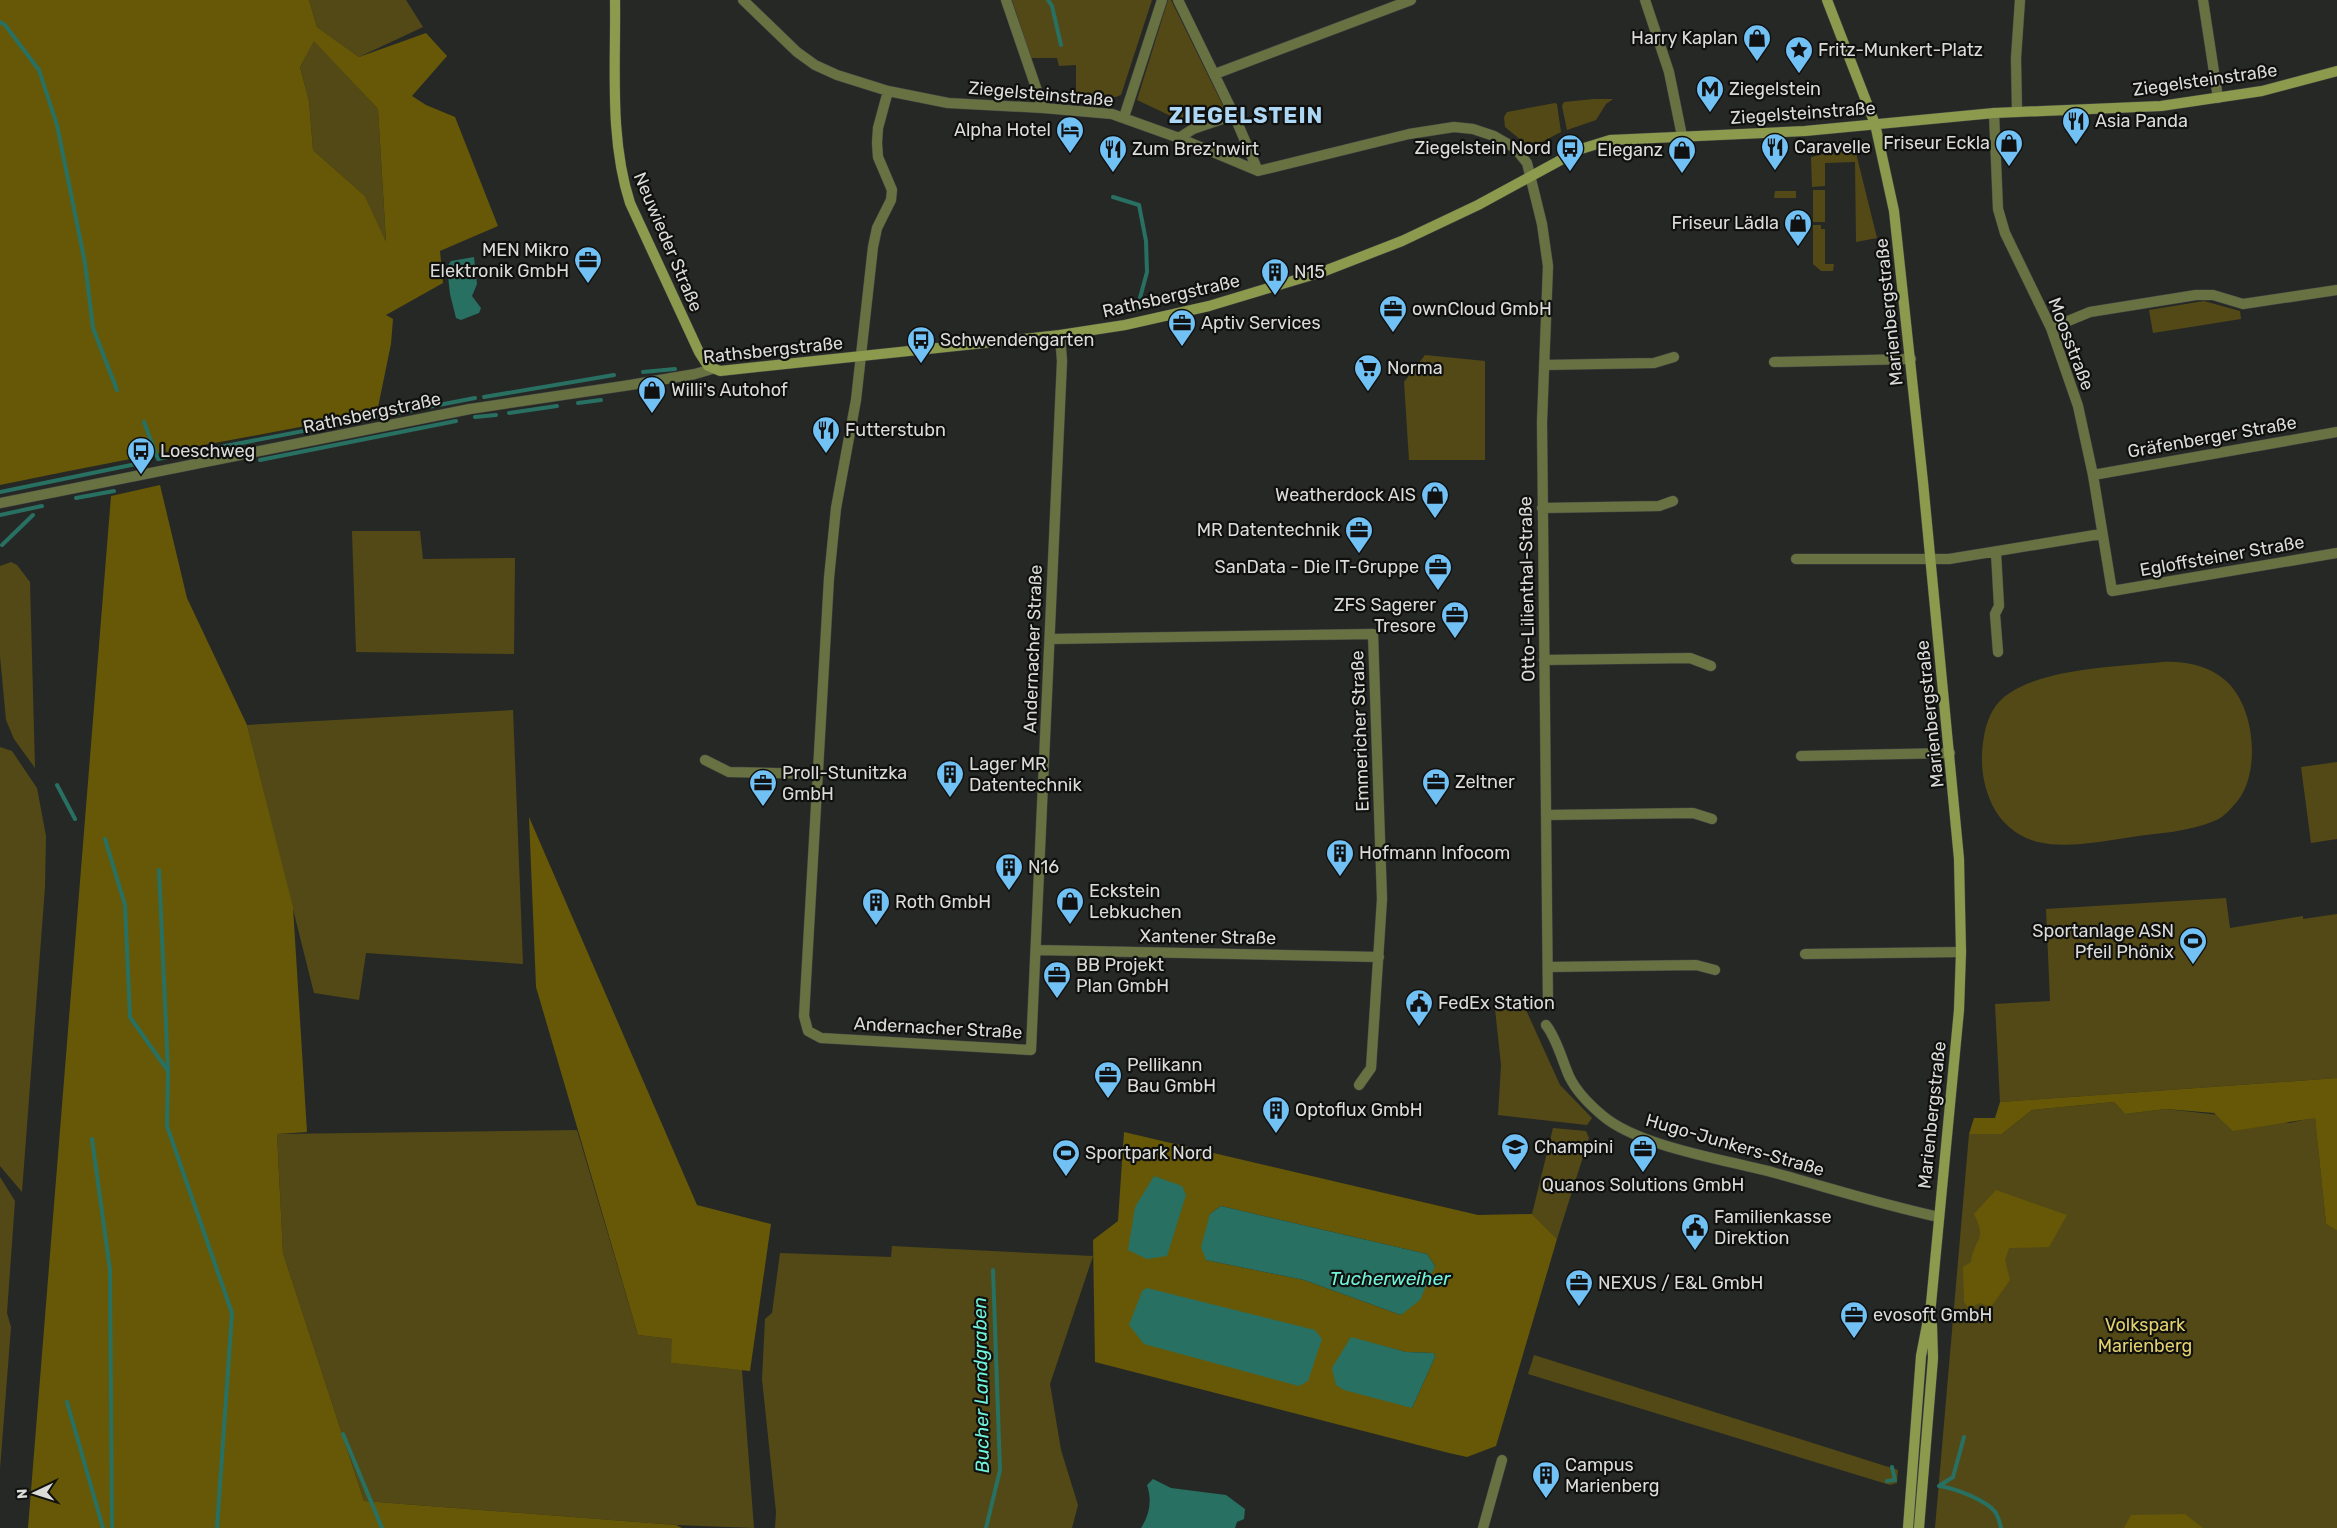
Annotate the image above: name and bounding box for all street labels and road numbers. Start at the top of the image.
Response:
street label: Ziegelsteinstraße [2131,59,2279,101]
street label: Ziegelsteinstraße [968,77,1114,111]
street label: Ziegelsteinstraße [1730,97,1876,129]
street label: Neuwieder Straße [629,169,707,315]
street label: Marienbergstraße [1870,237,1908,387]
street label: Rathsbergstraße [1100,269,1242,323]
street label: Moosstraße [2043,294,2099,394]
street label: Rathsbergstraße [702,332,844,368]
street label: Rathsbergstraße [301,388,443,438]
street label: Gräfenberger Straße [2126,411,2298,463]
street label: Otto-Lilienthal-Straße [1514,496,1540,682]
street label: Egloffsteiner Straße [2138,531,2306,581]
street label: Andernacher Straße [1019,564,1047,734]
street label: Marienbergstraße [1911,639,1949,789]
street label: Emmericher Straße [1346,650,1374,812]
street label: Xantener Straße [1140,925,1276,949]
street label: Andernacher Straße [853,1013,1023,1043]
street label: Marienbergstraße [1913,1040,1951,1190]
street label: Hugo-Junkers-Straße [1643,1109,1827,1181]

